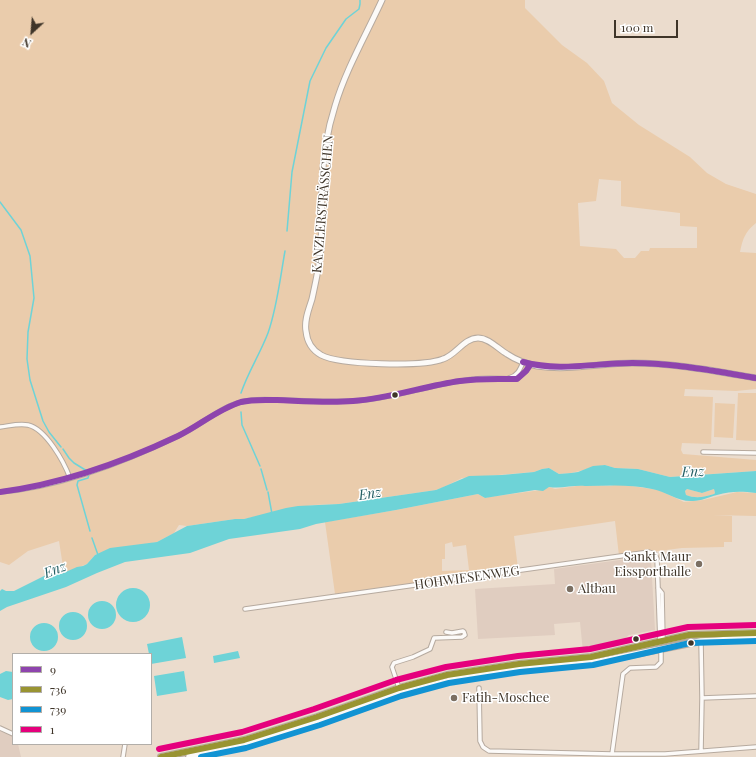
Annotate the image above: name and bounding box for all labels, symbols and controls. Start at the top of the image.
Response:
north arrow [12,12,52,52]
scale bar [616,12,680,38]
text: 100 m [621,19,653,35]
text: N [20,35,33,52]
street label: KANZLERSTRÄSSCHEN [309,134,337,274]
unlabelled marker [390,390,400,400]
water label: Enz [681,463,705,481]
water label: Enz [357,484,383,504]
place label: Sankt Maur Eissporthalle [615,549,691,580]
water label: Enz [41,558,69,582]
marker: Sankt Maur Eissporthalle [694,559,704,569]
street label: HOHWIESENWEG [413,563,521,593]
place label: Altbau [578,581,616,597]
marker: Altbau [565,584,575,594]
unlabelled marker [631,634,641,644]
unlabelled marker [686,638,696,648]
legend [12,653,152,745]
text: 9 [50,661,56,677]
text: 736 [50,681,67,697]
place label: Fatih-Moschee [462,690,549,706]
marker: Fatih-Moschee [449,693,459,703]
text: 739 [50,701,66,717]
text: 1 [50,721,54,737]

